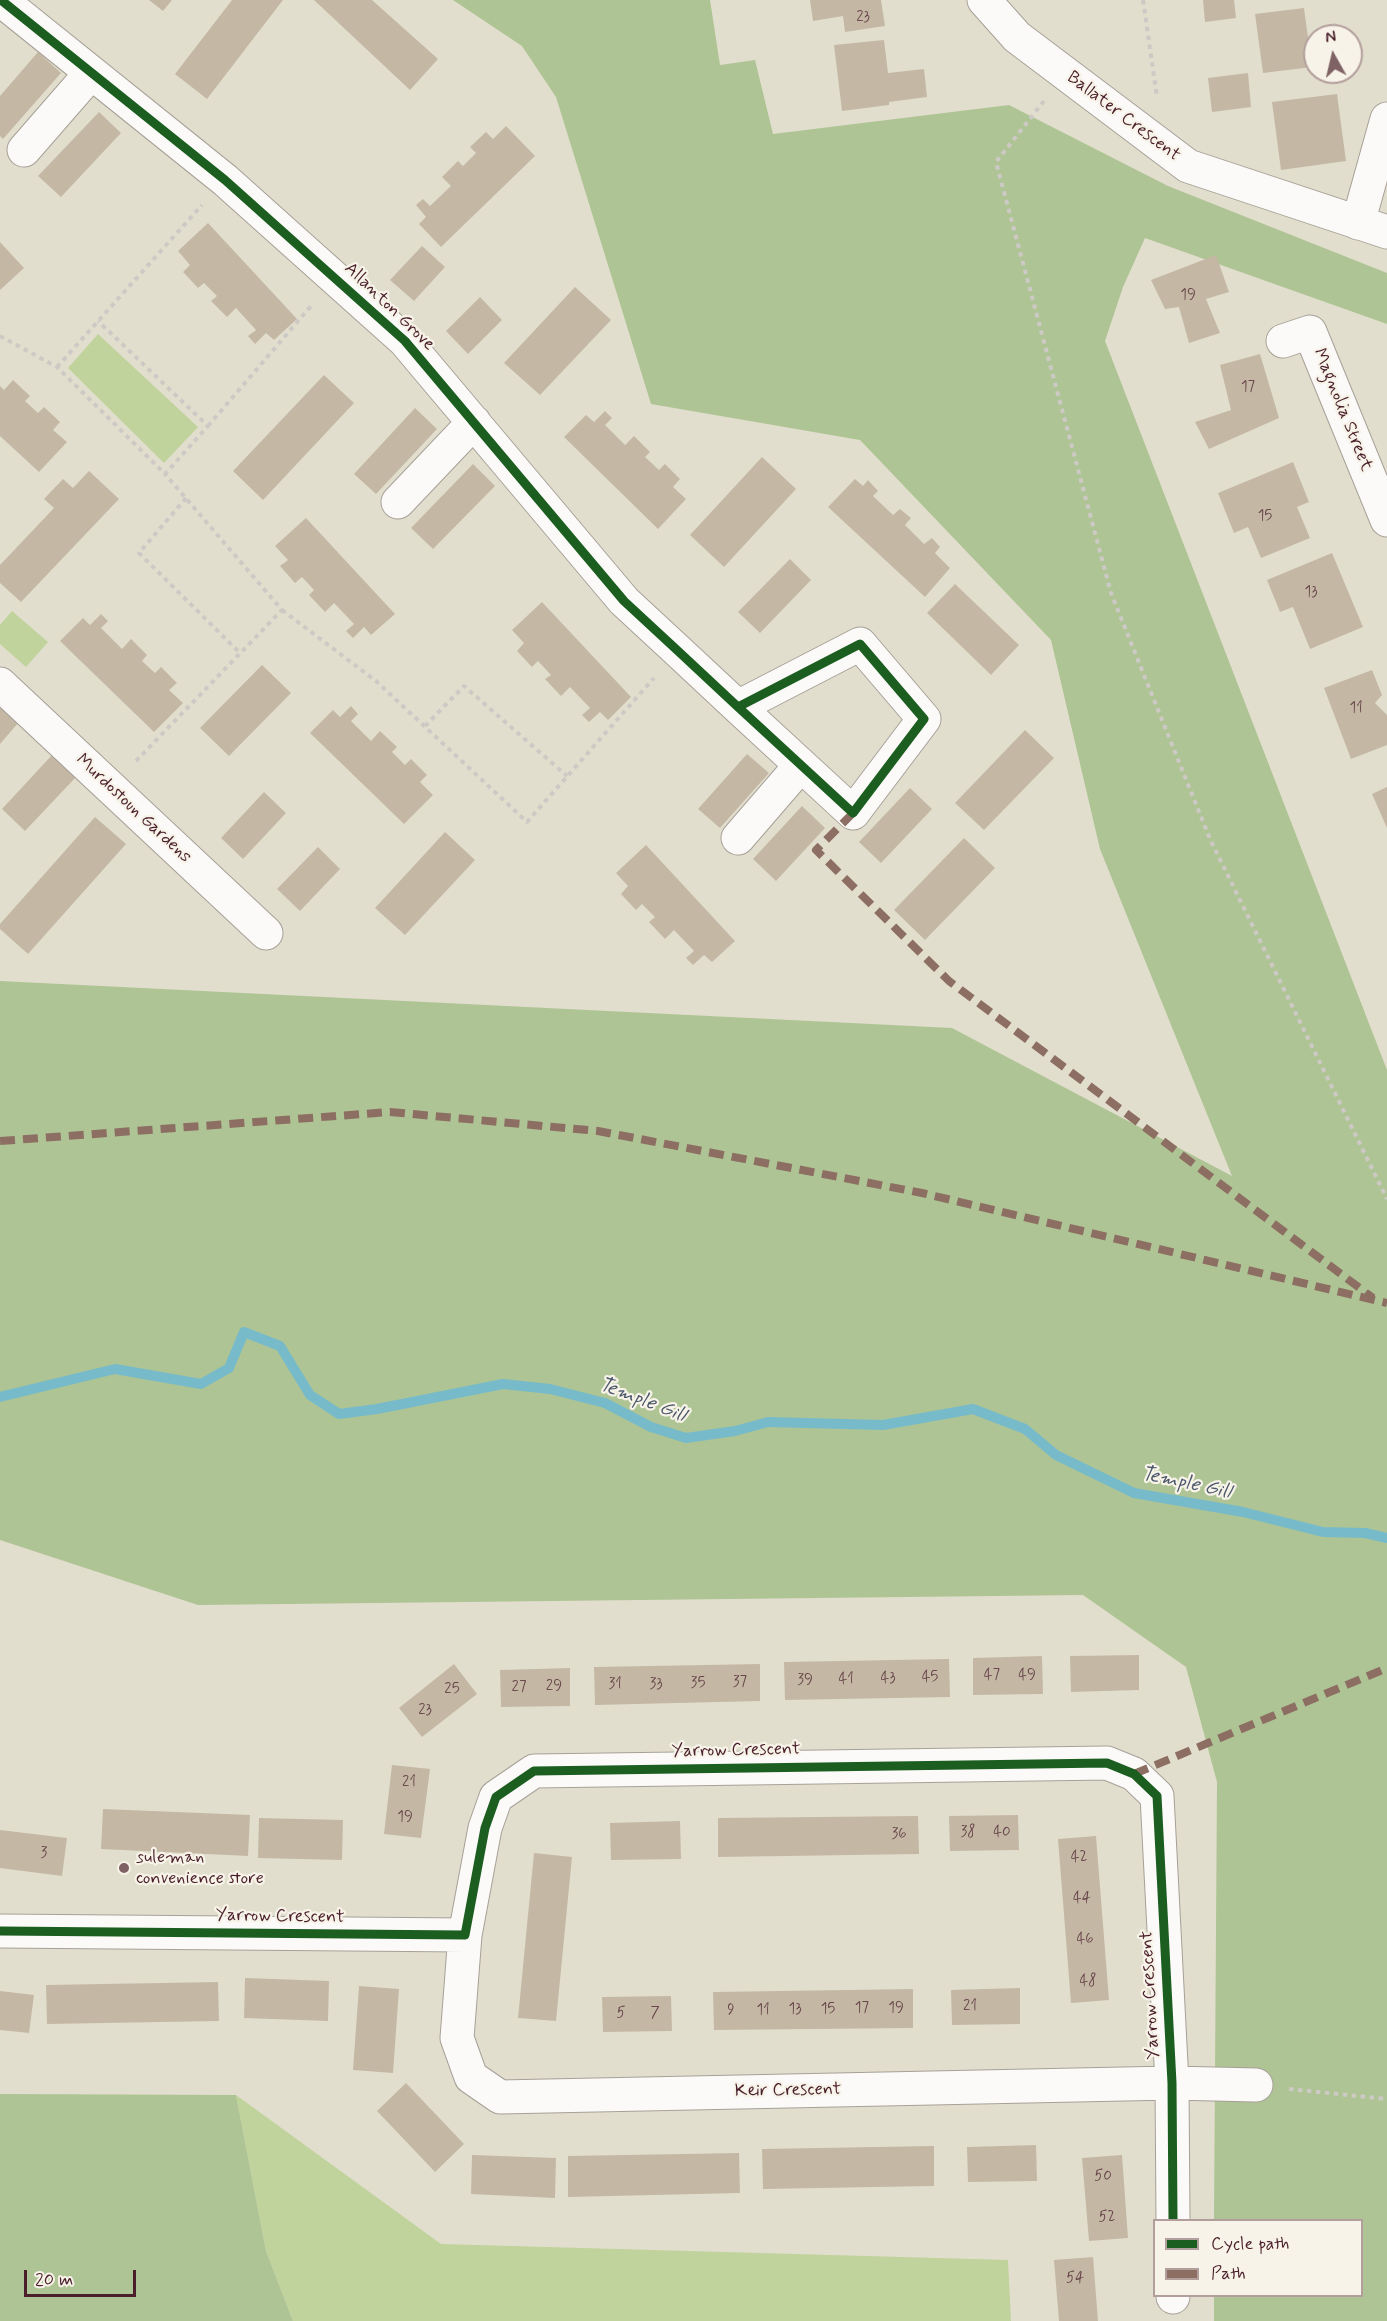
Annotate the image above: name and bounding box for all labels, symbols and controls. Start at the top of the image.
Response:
house number: 23 [856,9,870,27]
north arrow [1303,24,1363,84]
text: N [1324,27,1337,49]
street label: Ballater Crescent [1062,67,1184,167]
street label: Allanton Grove [339,258,439,356]
house number: 19 [1180,287,1196,305]
street label: Magnolia Street [1308,345,1376,475]
house number: 17 [1241,379,1255,397]
house number: 15 [1258,508,1272,526]
house number: 13 [1304,584,1318,602]
house number: 11 [1349,700,1363,718]
street label: Murdostoun Gardens [71,750,195,868]
water label: Temple Gill [595,1373,689,1429]
water label: Temple Gill [1139,1463,1233,1505]
house number: 47 [984,1667,1000,1685]
house number: 49 [1018,1667,1036,1685]
house number: 45 [922,1669,938,1687]
house number: 43 [880,1670,896,1688]
house number: 41 [838,1671,854,1689]
house number: 39 [797,1672,813,1690]
house number: 37 [733,1674,747,1692]
house number: 35 [691,1675,705,1693]
house number: 31 [608,1676,622,1694]
house number: 33 [649,1676,663,1694]
house number: 29 [546,1678,562,1696]
house number: 27 [512,1679,526,1697]
house number: 25 [444,1681,460,1699]
house number: 23 [418,1702,432,1720]
street label: Yarrow Crescent [671,1739,801,1763]
house number: 21 [402,1774,416,1792]
house number: 19 [397,1809,413,1827]
house number: 38 [961,1824,975,1842]
house number: 40 [993,1824,1011,1842]
house number: 36 [891,1826,907,1844]
house number: 3 [41,1845,47,1863]
place label: suleman convenience store [136,1847,264,1890]
house number: 42 [1071,1849,1087,1867]
marker: suleman convenience store [117,1861,131,1875]
house number: 44 [1073,1890,1091,1908]
street label: Yarrow Crescent [215,1905,345,1929]
street label: Yarrow Crescent [1137,1930,1165,2060]
house number: 46 [1076,1931,1094,1949]
house number: 48 [1080,1973,1096,1991]
house number: 21 [963,1998,977,2016]
house number: 17 [855,2000,869,2018]
house number: 19 [888,2000,904,2018]
house number: 13 [788,2001,802,2019]
house number: 15 [821,2001,835,2019]
house number: 9 [727,2002,735,2020]
house number: 11 [756,2002,770,2020]
house number: 5 [617,2005,625,2023]
house number: 7 [650,2005,660,2023]
street label: Keir Crescent [735,2079,841,2103]
house number: 50 [1094,2168,1112,2186]
house number: 52 [1099,2209,1115,2227]
legend [1153,2219,1363,2297]
text: Cycle path [1211,2232,1289,2256]
scale bar [27,2258,140,2296]
text: Path [1211,2262,1246,2286]
text: 20 m [35,2268,73,2292]
house number: 54 [1066,2270,1084,2288]

